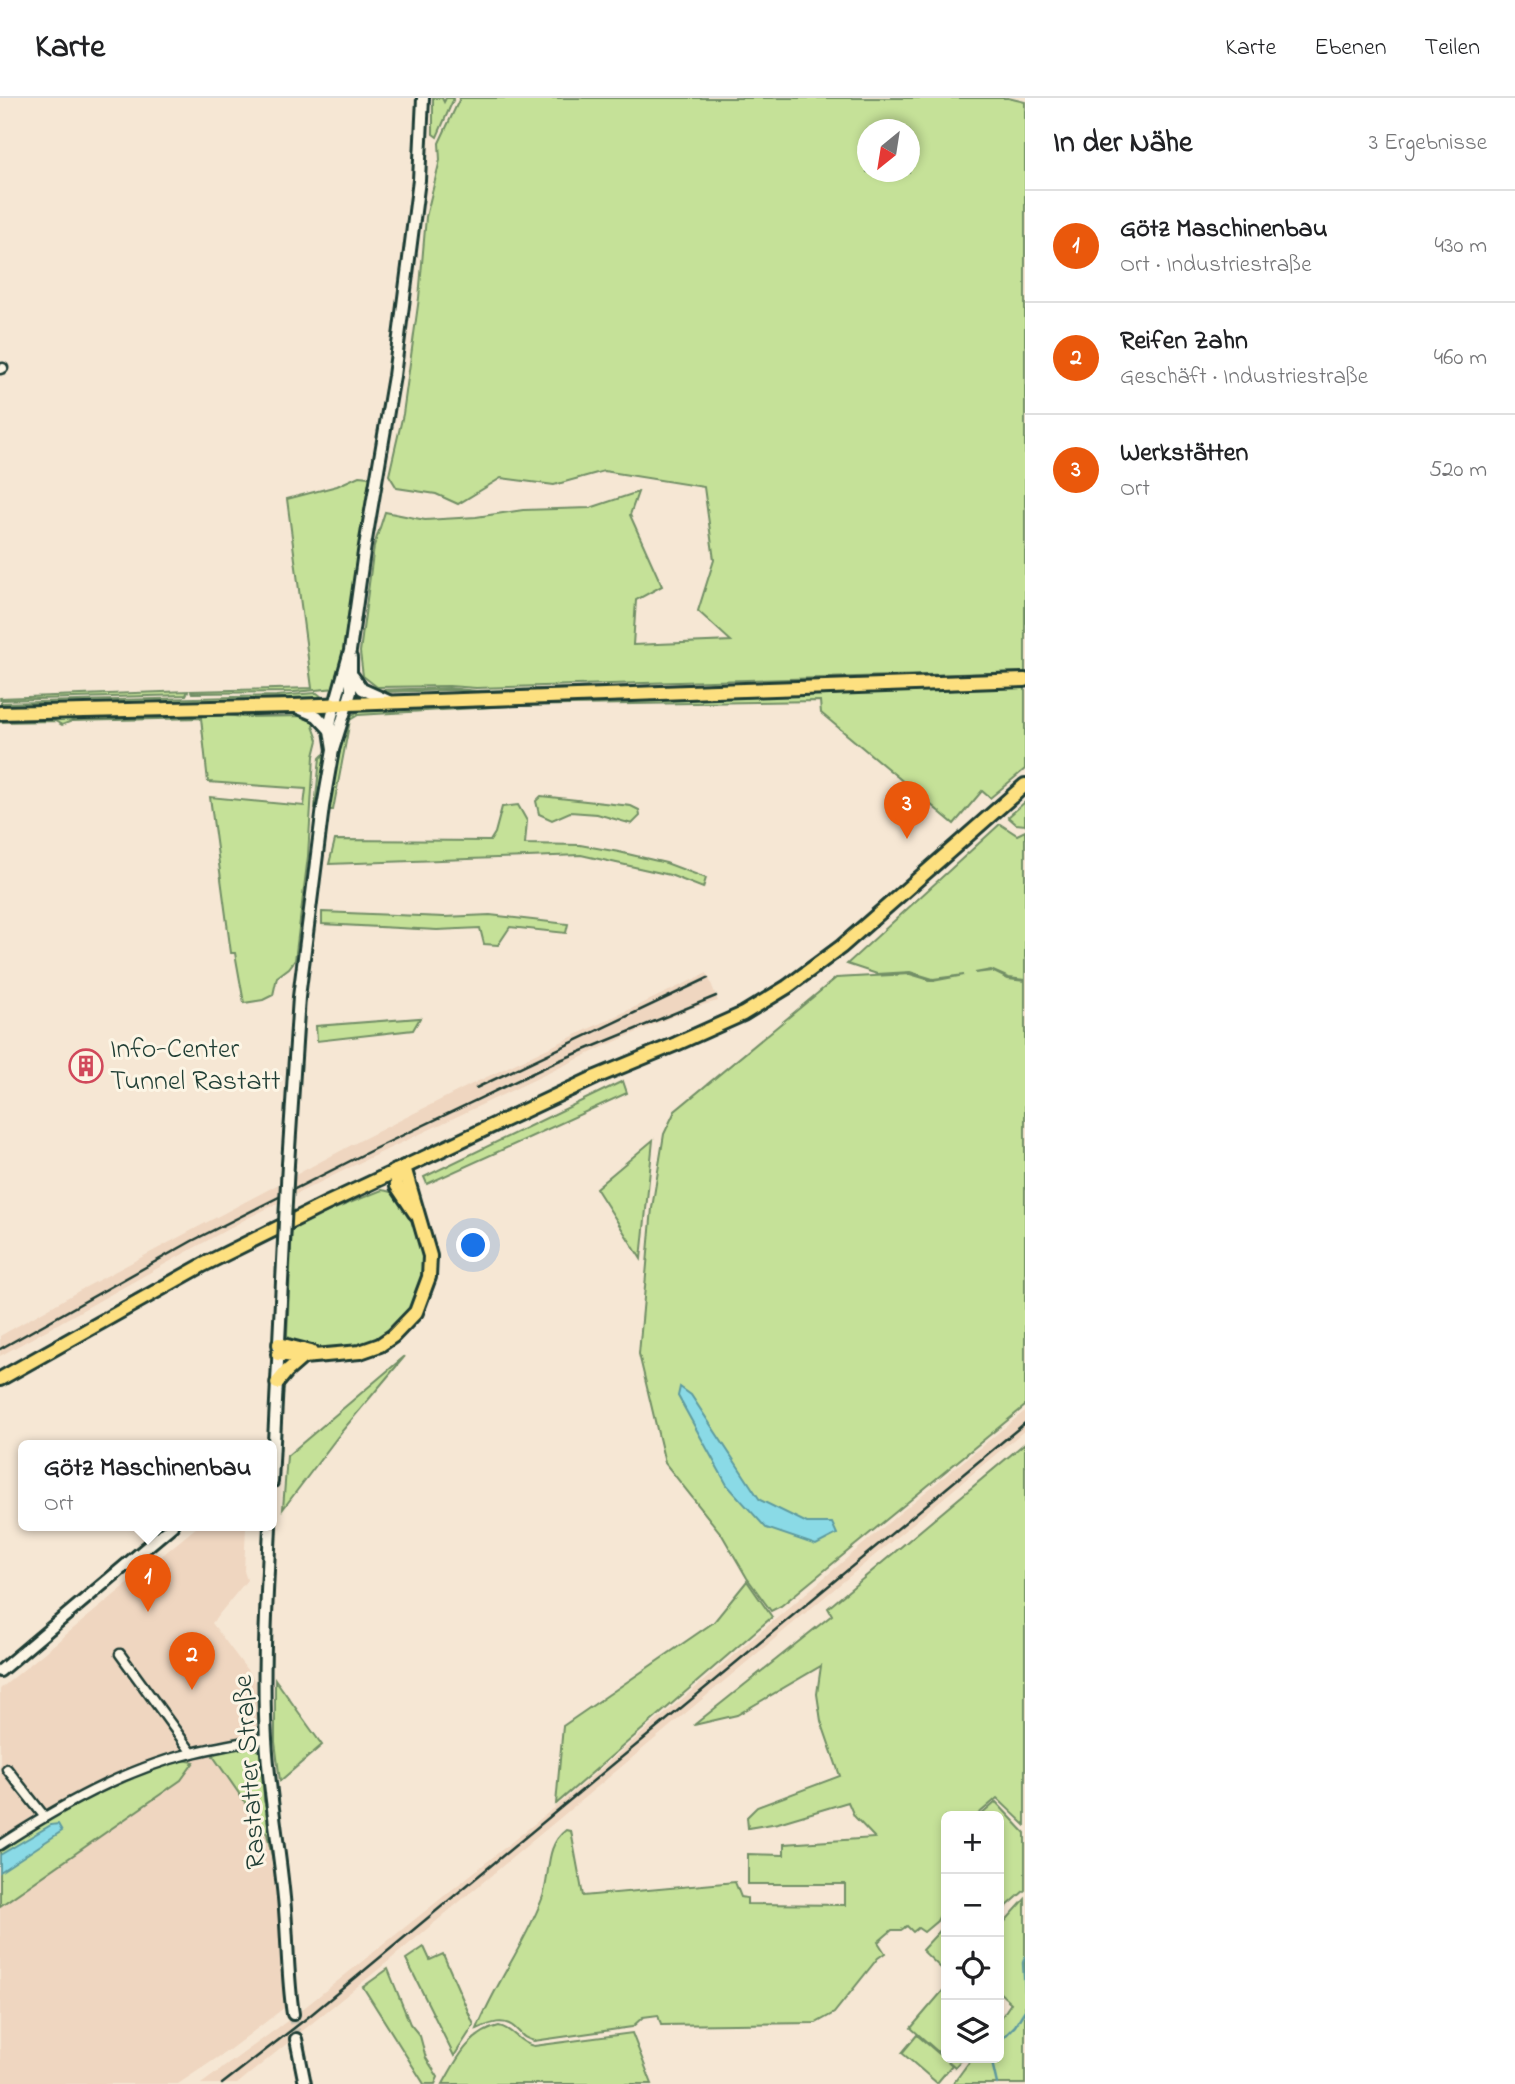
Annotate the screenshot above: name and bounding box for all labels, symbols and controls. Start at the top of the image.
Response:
text: Karte [35,24,105,72]
text: Karte [1225,31,1276,66]
text: Ebenen [1314,31,1387,66]
text: Teilen [1425,31,1480,66]
north arrow [857,119,920,182]
text: In der Nähe [1053,122,1193,166]
text: 3 Ergebnisse [1369,127,1487,160]
text: Götz Maschinenbau [1120,211,1327,249]
text: 1 [1072,230,1080,263]
text: 430 m [1434,230,1487,263]
text: Ort · Industriestraße [1120,249,1311,282]
text: Reifen Zahn [1120,323,1248,361]
text: 2 [1070,342,1082,375]
text: 460 m [1434,342,1487,375]
text: Geschäft · Industriestraße [1120,361,1368,394]
text: Werkstätten [1120,435,1248,473]
text: 3 [1071,454,1081,487]
text: 520 m [1429,454,1487,487]
text: Ort [1120,473,1150,506]
pin: 3 [884,781,930,839]
place label: Info-Center Tunnel Rastatt [110,1030,280,1103]
building icon: Info-Center Tunnel Rastatt [67,1047,105,1085]
your location [456,1228,490,1262]
popup [18,1440,277,1531]
text: Götz Maschinenbau [44,1450,251,1488]
text: Ort [44,1488,74,1521]
pin: 1 [125,1554,171,1612]
pin: 2 [169,1632,215,1690]
street label: Rastatter Straße [224,1673,278,1871]
map controls [941,1811,1004,2063]
button: + [941,1811,1004,1874]
button: − [941,1874,1004,1937]
button: locate [941,1937,1004,2000]
button: layers [941,2000,1004,2063]

